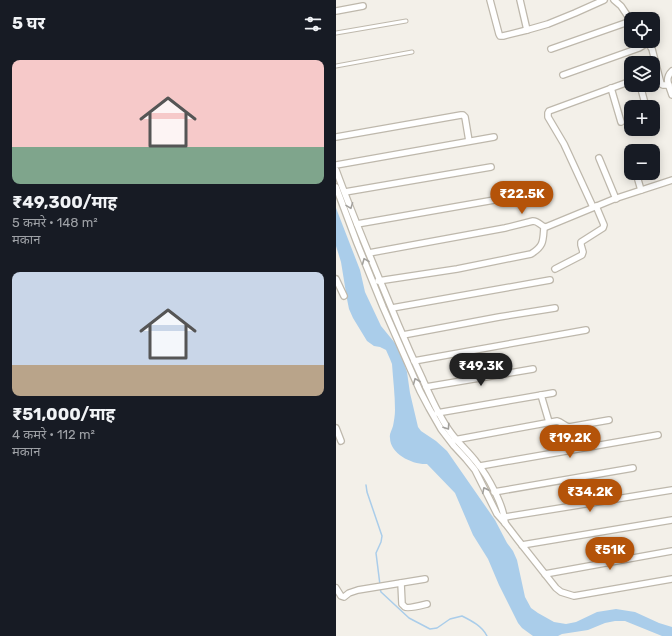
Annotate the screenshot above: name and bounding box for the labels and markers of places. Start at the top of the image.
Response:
pin: ₹22.5K [489,181,555,215]
pin: ₹49.3K [448,353,514,387]
pin: ₹19.2K [537,425,603,459]
pin: ₹34.2K [557,479,623,513]
pin: ₹51K [586,537,634,571]

